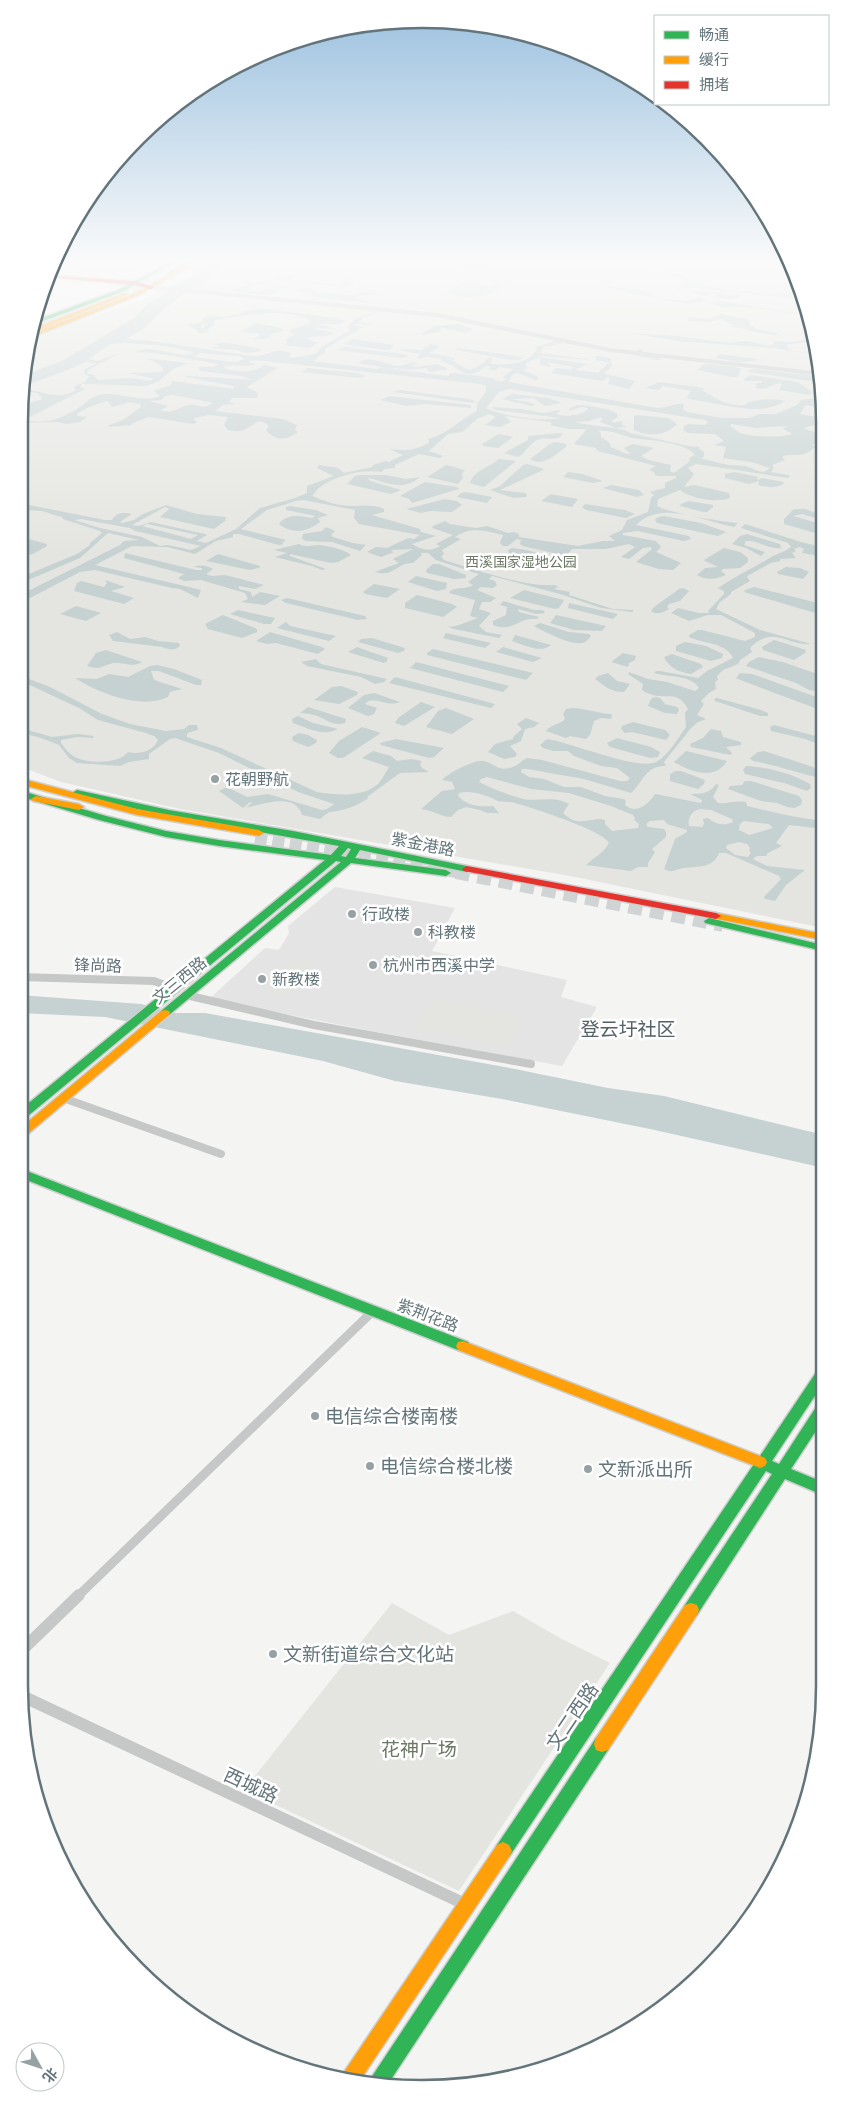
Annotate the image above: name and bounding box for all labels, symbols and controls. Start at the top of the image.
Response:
legend [654,15,829,105]
text: 畅通 [699,27,729,46]
text: 缓行 [699,52,729,71]
text: 拥堵 [699,77,729,96]
park label: 西溪国家湿地公园 [465,554,577,572]
place label: 花朝野航 [225,771,289,791]
marker: 花朝野航 [209,773,221,785]
street label: 紫金港路 [389,830,456,862]
place label: 行政楼 [362,906,410,926]
marker: 行政楼 [346,908,358,920]
place label: 科教楼 [428,924,476,944]
marker: 科教楼 [412,926,424,938]
street label: 文三西路 [149,954,211,1009]
street label: 锋尚路 [74,956,122,978]
place label: 杭州市西溪中学 [383,957,495,977]
marker: 杭州市西溪中学 [367,959,379,971]
place label: 新教楼 [272,971,320,991]
marker: 新教楼 [256,973,268,985]
district label: 登云圩社区 [580,1019,676,1043]
street label: 紫荆花路 [394,1296,461,1338]
place label: 电信综合楼南楼 [325,1406,458,1430]
marker: 电信综合楼南楼 [309,1410,321,1422]
place label: 电信综合楼北楼 [380,1456,513,1480]
place label: 文新派出所 [598,1459,693,1483]
marker: 电信综合楼北楼 [364,1460,376,1472]
marker: 文新派出所 [582,1463,594,1475]
place label: 文新街道综合文化站 [283,1644,454,1668]
marker: 文新街道综合文化站 [267,1648,279,1660]
street label: 文二西路 [542,1679,605,1755]
park label: 花神广场 [381,1739,457,1763]
street label: 西城路 [219,1764,281,1810]
north arrow [15,2042,65,2092]
text: 北 [38,2064,60,2085]

